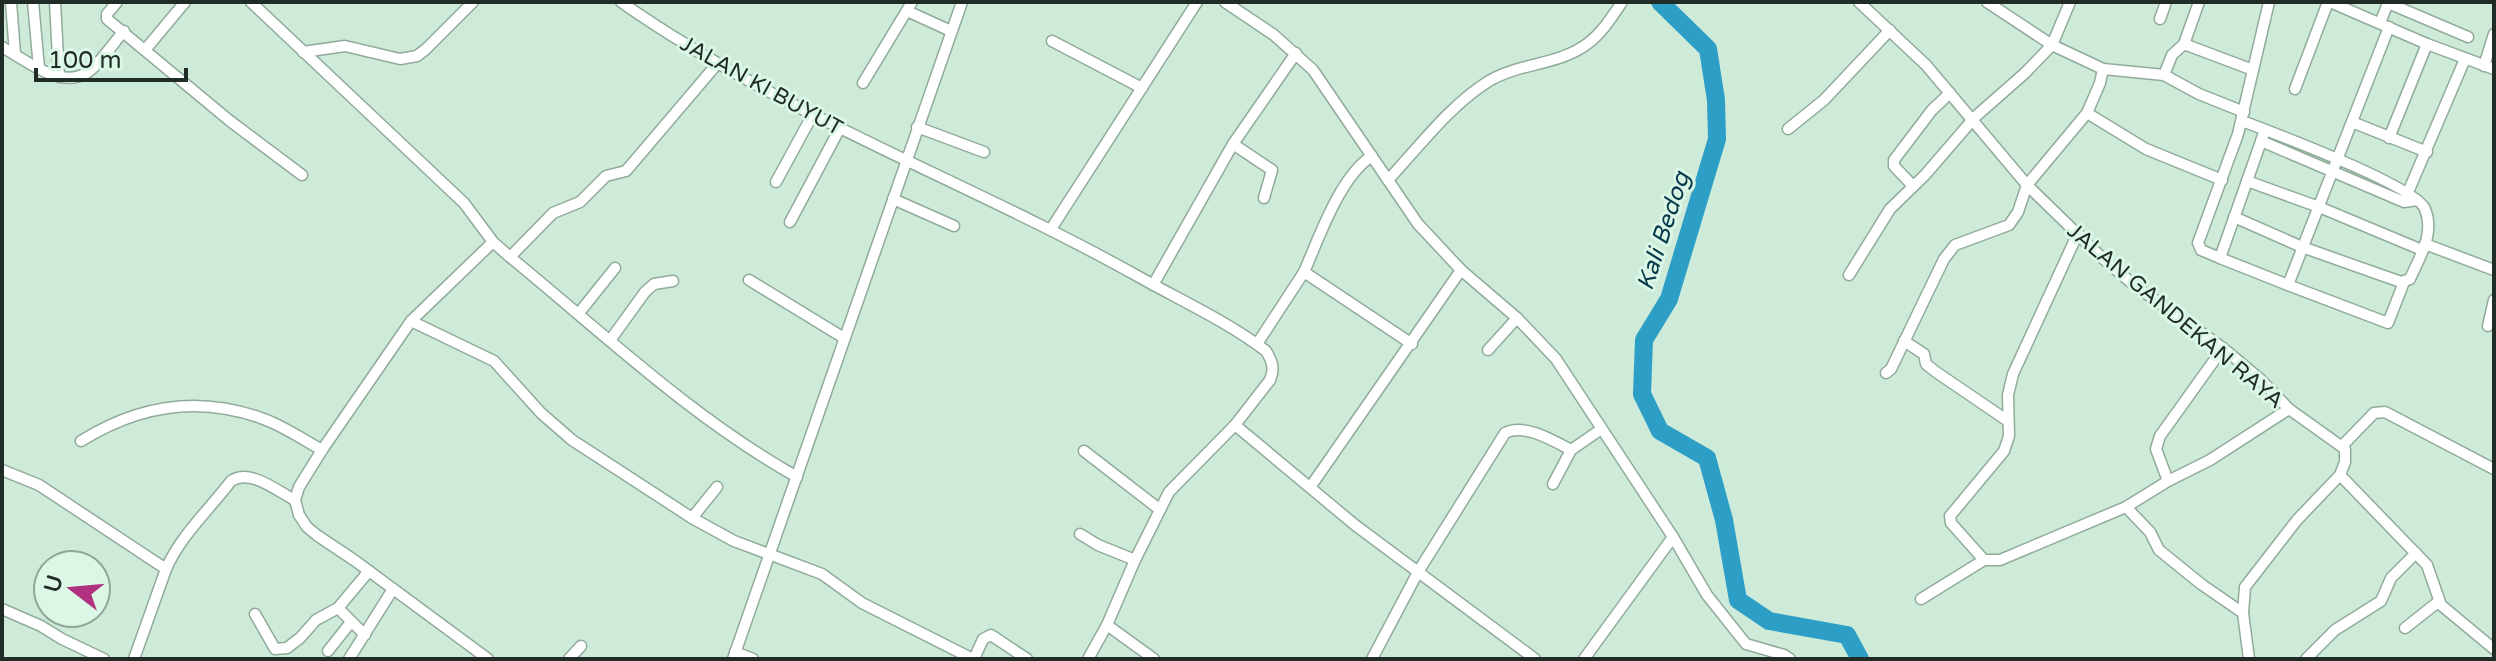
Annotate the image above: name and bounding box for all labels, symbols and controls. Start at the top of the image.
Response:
street label: JALAN KI BUYUT [676,31,848,142]
scale bar [36,32,186,82]
text: 100 m [48,46,122,75]
water label: Kali Bedog [1631,167,1697,294]
street label: JALAN GANDEKAN RAYA [2062,218,2289,414]
north arrow [32,549,112,629]
text: U [39,572,69,595]

